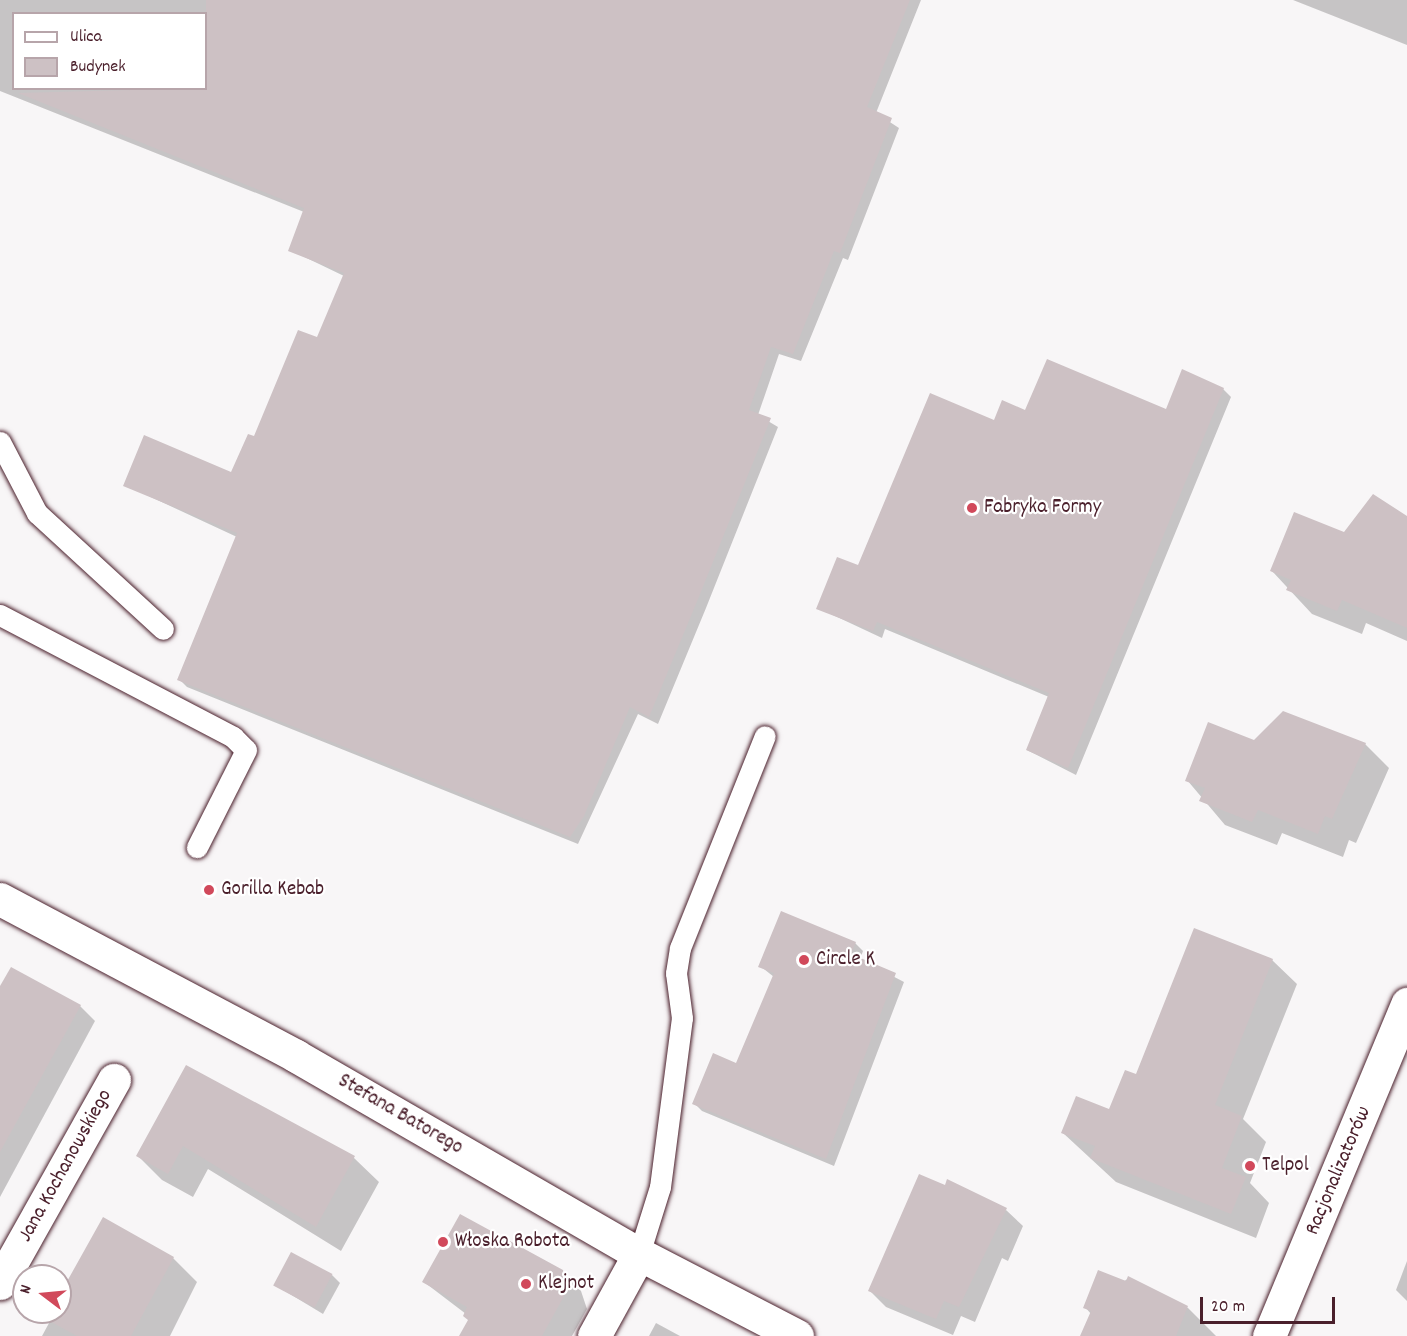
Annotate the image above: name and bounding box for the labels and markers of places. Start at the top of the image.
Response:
place label: Fabryka Formy [984,495,1101,521]
marker: Fabryka Formy [965,501,979,515]
place label: Gorilla Kebab [221,877,324,903]
marker: Gorilla Kebab [202,883,216,897]
place label: Circle K [816,947,875,973]
marker: Circle K [797,953,811,967]
place label: Telpol [1262,1153,1309,1179]
marker: Telpol [1243,1159,1257,1173]
place label: Włoska Robota [455,1229,569,1255]
marker: Włoska Robota [436,1235,450,1249]
place label: Klejnot [538,1271,594,1297]
marker: Klejnot [519,1277,533,1291]

